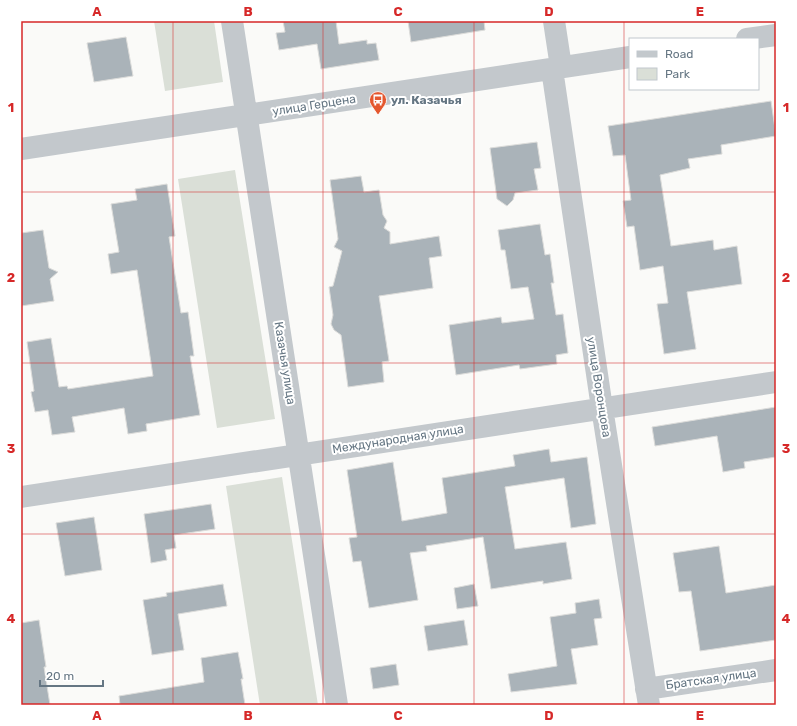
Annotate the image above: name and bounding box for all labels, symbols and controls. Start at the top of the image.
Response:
text: A [92,4,102,19]
text: B [243,4,253,19]
text: C [393,4,403,19]
text: D [544,4,554,19]
text: E [696,4,704,19]
legend [629,38,759,90]
text: Road [665,47,693,61]
text: Park [665,67,691,81]
bus stop icon: ул. Казачья [368,90,388,115]
street label: улица Герцена [271,92,357,118]
place label: ул. Казачья [391,93,462,107]
text: 1 [8,100,14,115]
text: 1 [783,100,789,115]
text: 2 [7,270,15,285]
text: 2 [782,270,790,285]
street label: Казачья улица [272,321,298,405]
street label: улица Воронцова [584,336,614,438]
street label: Международная улица [331,422,465,456]
text: 3 [7,441,16,456]
text: 3 [782,441,791,456]
text: 4 [7,611,16,626]
text: 4 [782,611,791,626]
scale bar [40,662,103,688]
street label: Братская улица [665,666,757,692]
text: 20 m [46,669,74,683]
text: A [92,708,102,723]
text: B [243,708,253,723]
text: C [393,708,403,723]
text: D [544,708,554,723]
text: E [696,708,704,723]

